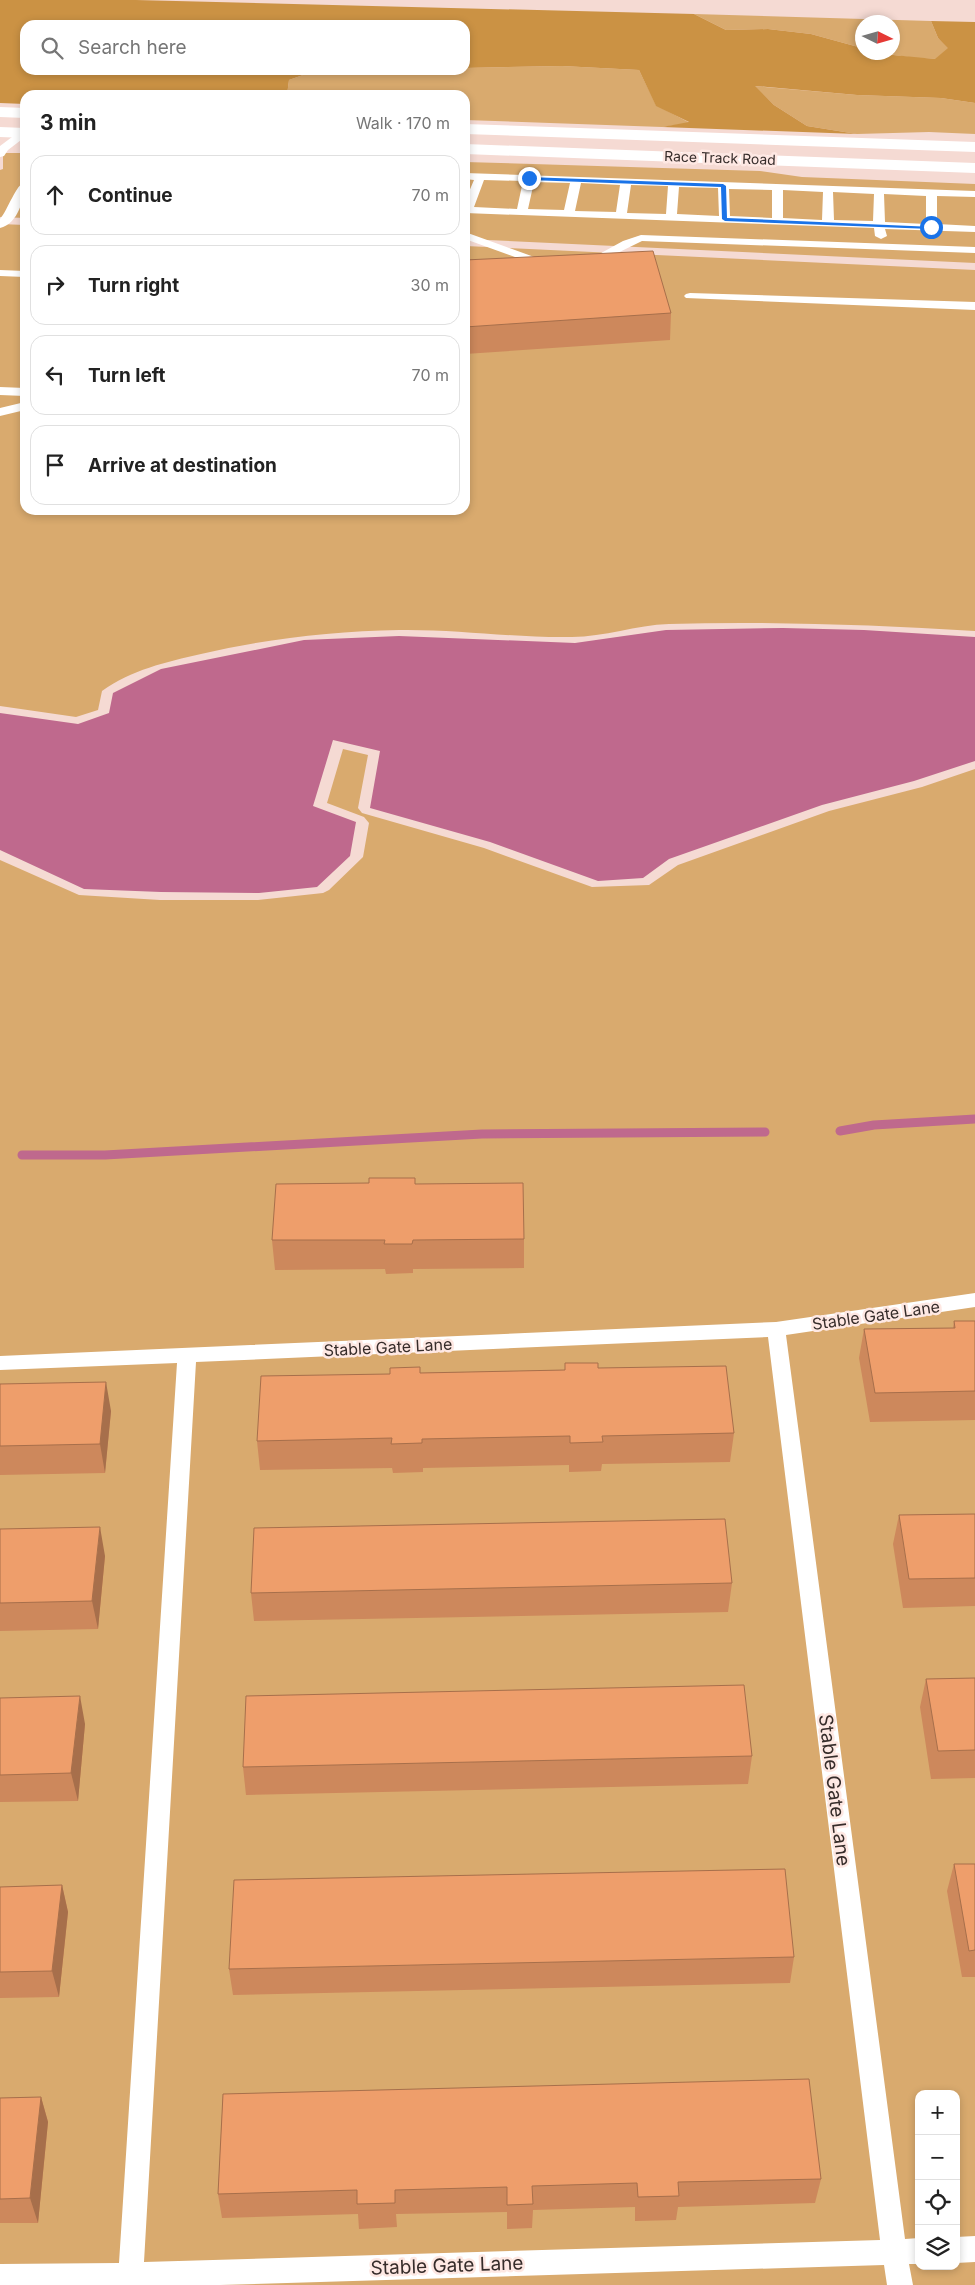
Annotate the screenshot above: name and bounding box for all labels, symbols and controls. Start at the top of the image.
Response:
north arrow [855,15,900,60]
search box [20,20,470,75]
icon: search [38,34,66,62]
text: Search here [78,36,187,59]
text: 3 min [40,110,96,135]
text: Walk · 170 m [356,113,450,133]
street label: Race Track Road [664,147,776,168]
route end [518,167,541,190]
icon: ahead [41,181,69,209]
text: Continue [88,184,173,207]
text: 70 m [412,185,449,205]
route start [920,216,943,239]
icon: right [41,271,69,299]
text: Turn right [88,274,179,297]
text: 30 m [411,275,449,295]
icon: left [41,361,69,389]
text: Turn left [88,364,166,387]
text: 70 m [412,365,449,385]
icon: arrive [41,451,69,479]
text: Arrive at destination [88,454,277,477]
street label: Stable Gate Lane [811,1296,941,1334]
street label: Stable Gate Lane [323,1334,453,1360]
street label: Stable Gate Lane [814,1713,855,1867]
map controls [915,2090,960,2270]
button: + [915,2090,960,2135]
button: − [915,2135,960,2180]
button: locate [915,2180,960,2225]
button: layers [915,2225,960,2270]
street label: Stable Gate Lane [370,2251,524,2280]

